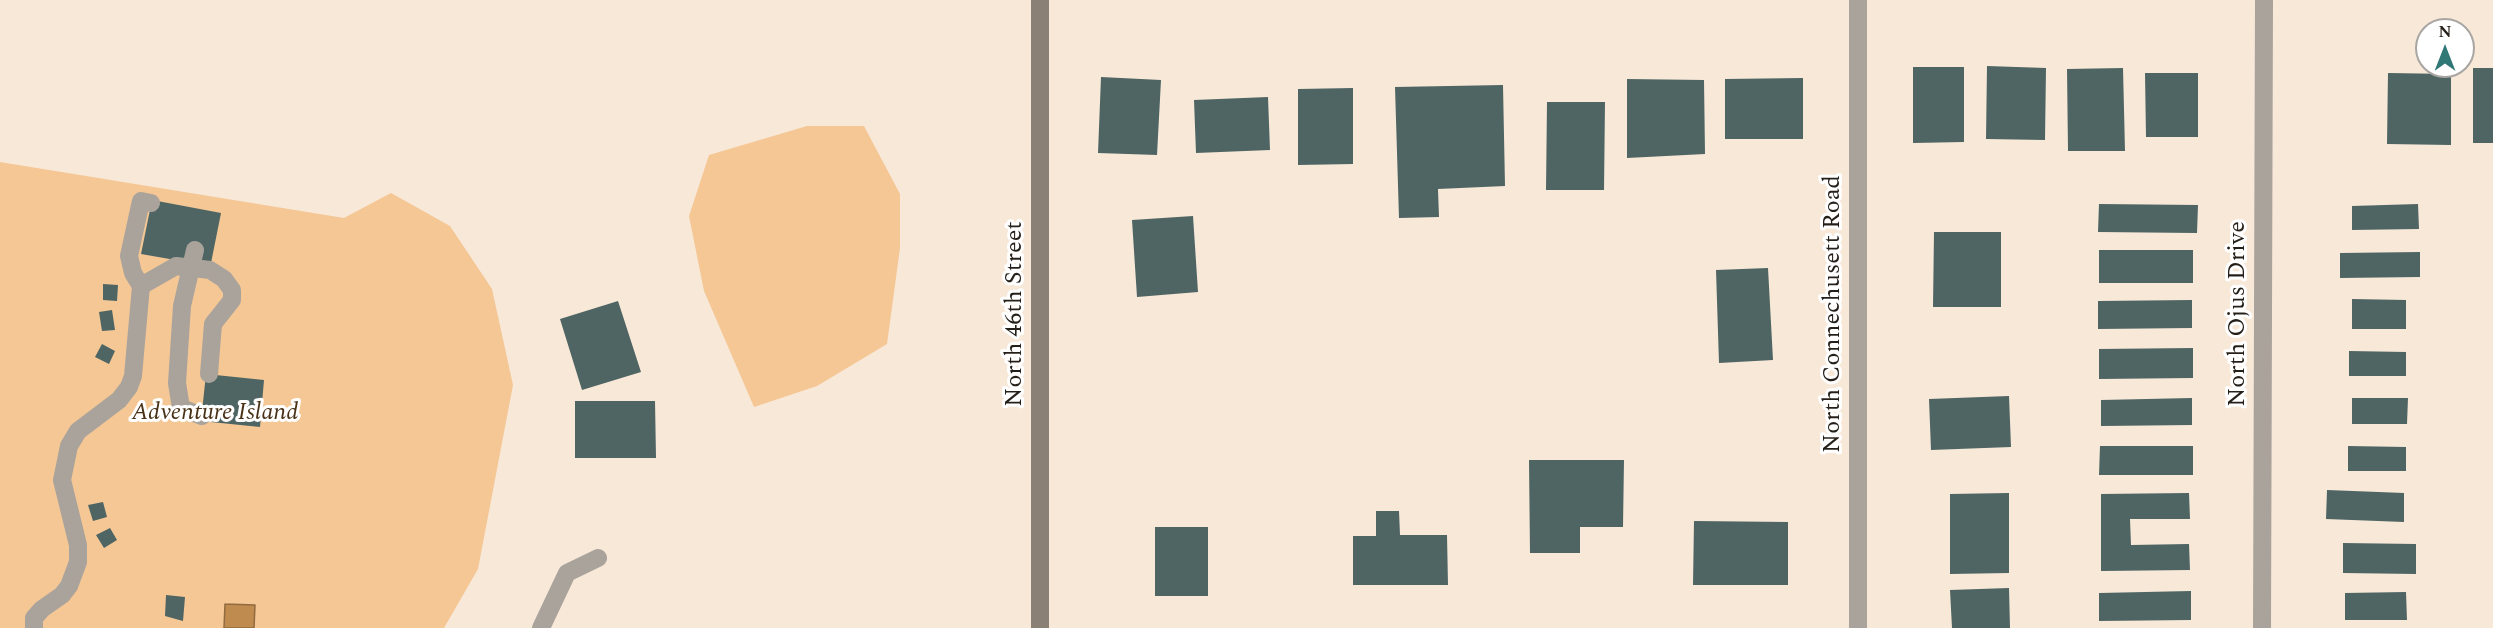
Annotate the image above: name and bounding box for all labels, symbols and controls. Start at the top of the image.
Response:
north arrow [2415,18,2475,78]
text: N [2438,20,2452,44]
street label: North Connechusett Road [1820,175,1848,453]
street label: North 46th Street [1002,221,1030,407]
street label: North Ojus Drive [2225,221,2253,407]
park label: Adventure Island [132,400,298,428]

